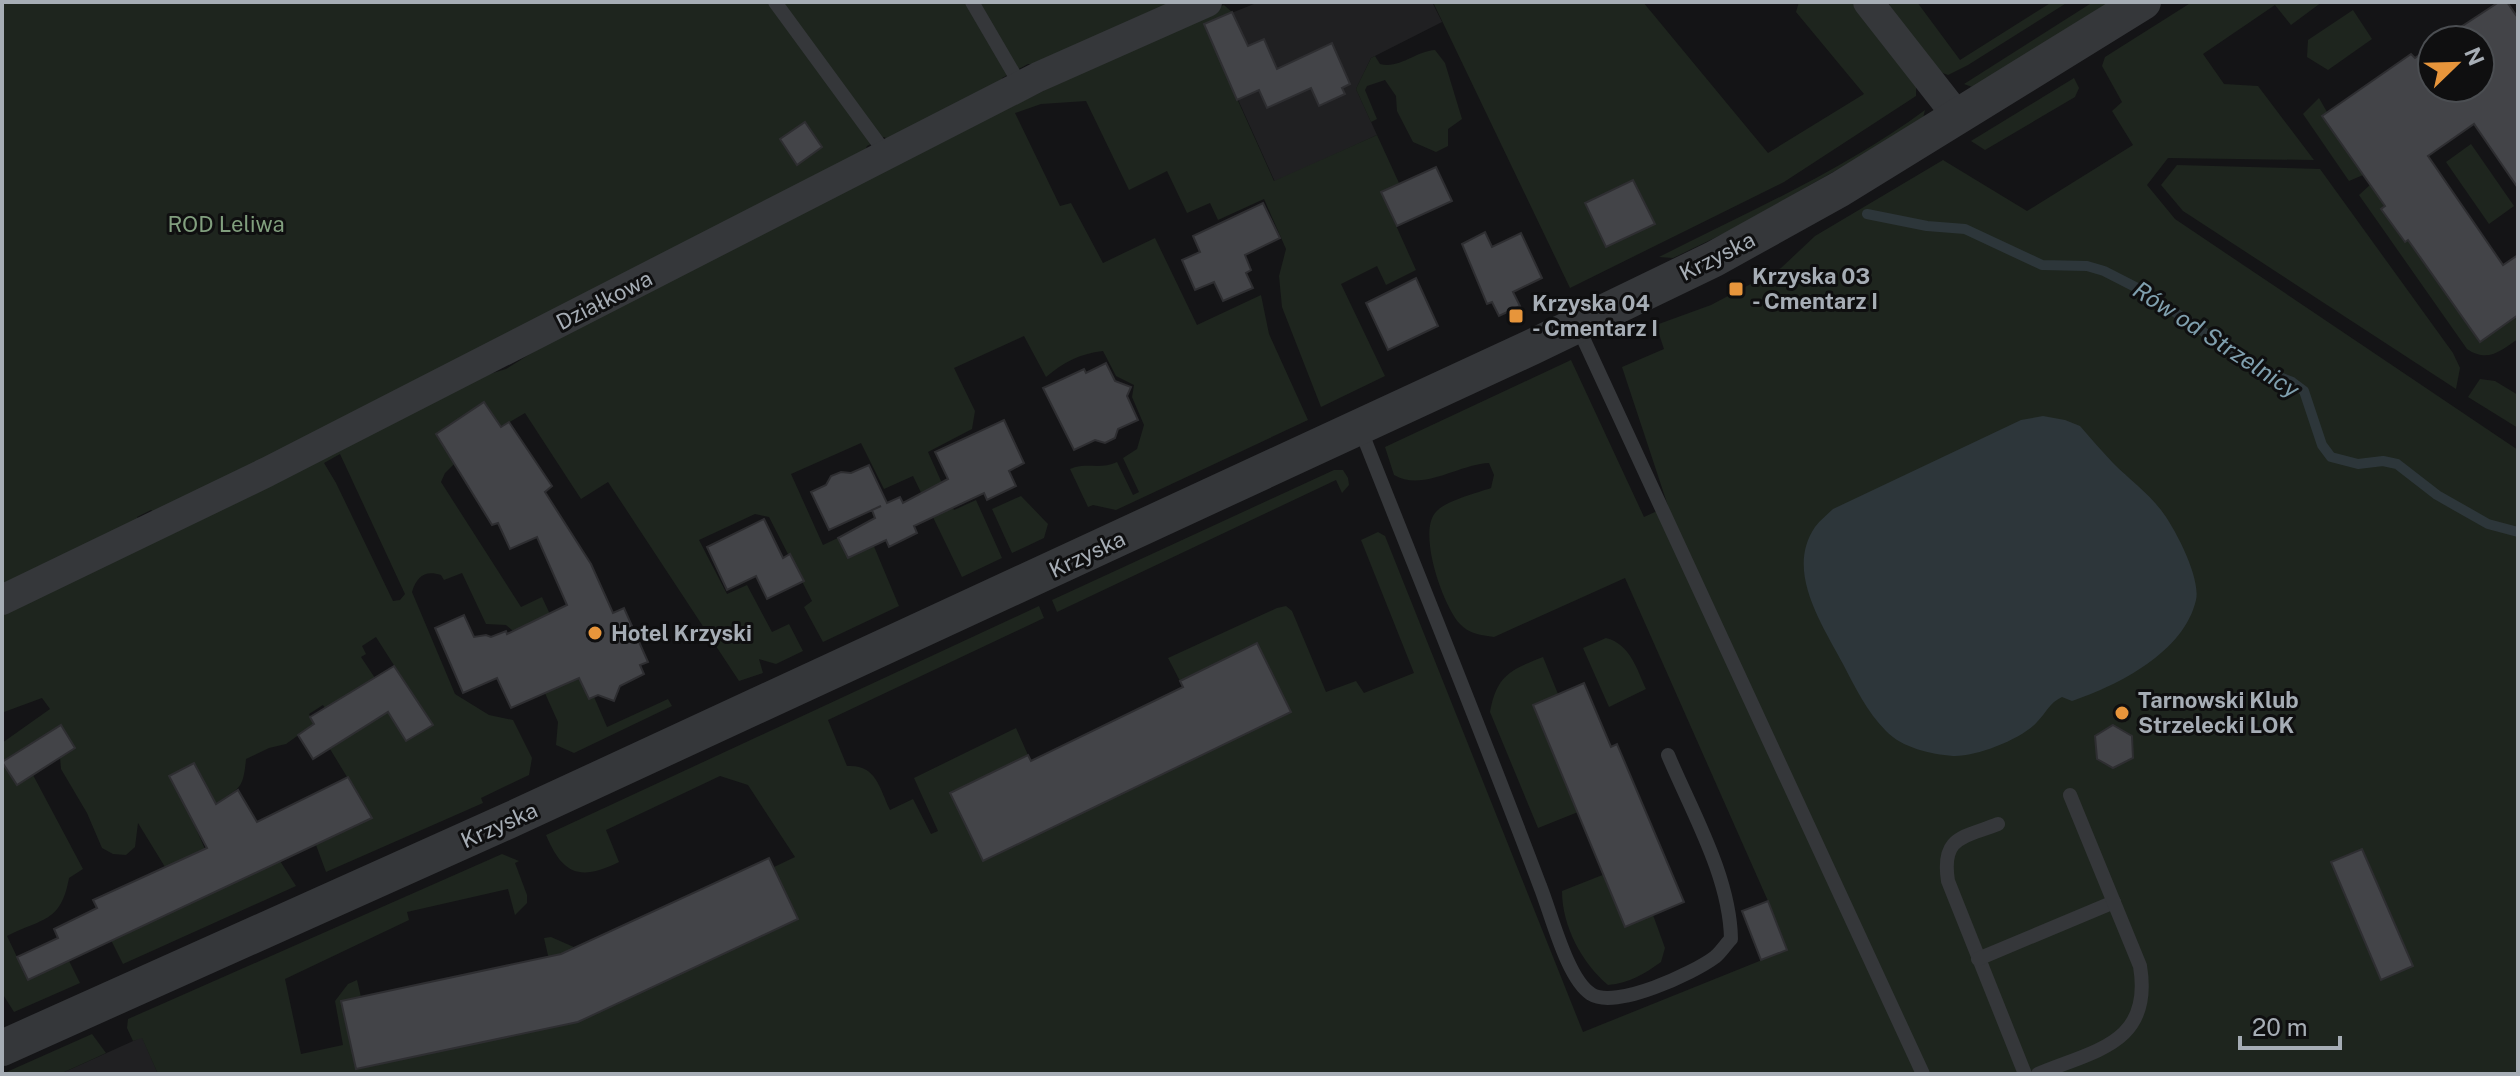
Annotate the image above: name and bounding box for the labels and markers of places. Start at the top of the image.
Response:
place label: Krzyska 03 - Cmentarz I [1752,263,1878,314]
marker: Krzyska 03 - Cmentarz I [1727,280,1745,298]
place label: Krzyska 04 - Cmentarz I [1532,290,1658,341]
marker: Krzyska 04 - Cmentarz I [1507,307,1525,325]
place label: Hotel Krzyski [611,620,752,646]
marker: Hotel Krzyski [586,624,604,642]
place label: Tarnowski Klub Strzelecki LOK [2138,687,2299,738]
marker: Tarnowski Klub Strzelecki LOK [2113,704,2131,722]

